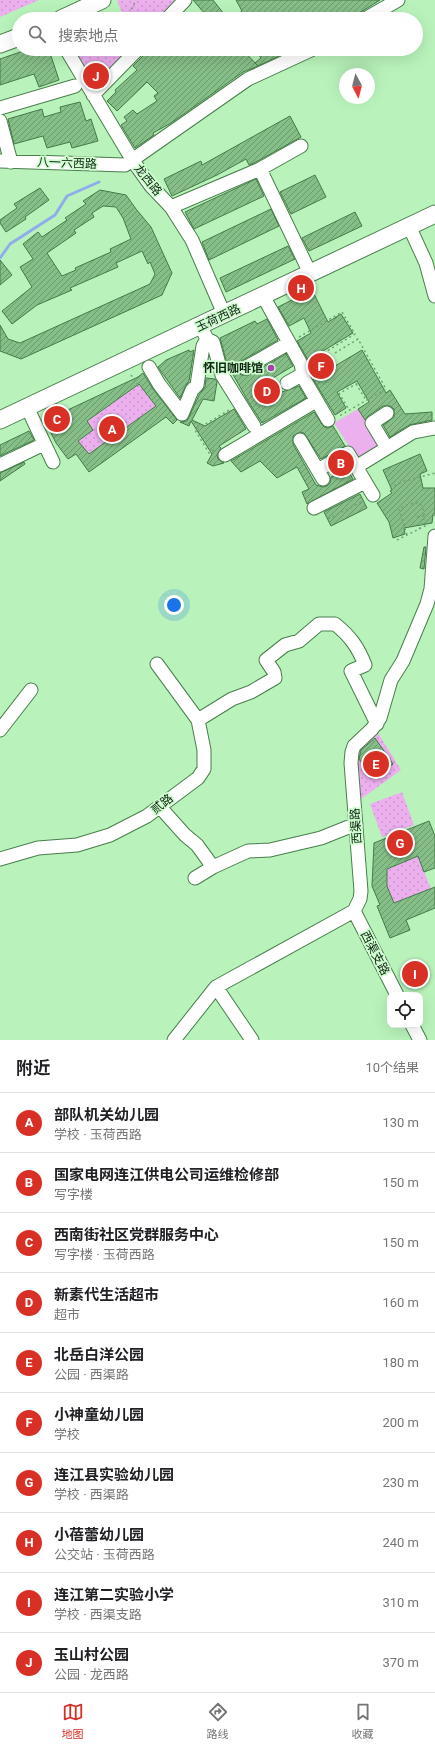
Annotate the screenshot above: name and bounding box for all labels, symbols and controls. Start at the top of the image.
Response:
search box [12,12,423,56]
icon: search [26,23,48,45]
text: 搜索地点 [58,27,118,45]
pin: J [83,61,109,91]
north arrow [339,68,375,104]
street label: 八一六西路 [37,155,97,171]
street label: 龙西路 [131,162,165,198]
pin: H [288,273,314,303]
street label: 玉荷西路 [193,302,243,334]
pin: F [308,351,334,381]
place label: 怀旧咖啡馆 [203,361,263,375]
marker: 怀旧咖啡馆 [266,363,276,373]
pin: D [254,376,280,406]
pin: C [44,404,70,434]
pin: A [99,414,125,444]
pin: B [328,448,354,478]
your location [164,595,184,615]
pin: E [363,749,389,779]
street label: 贰路 [148,791,176,817]
street label: 西渠路 [348,808,364,844]
pin: G [387,828,413,858]
street label: 西渠支路 [358,928,392,978]
pin: I [402,959,428,989]
map controls [387,992,423,1028]
button: locate [387,992,423,1028]
text: 附近 [16,1058,50,1078]
text: 10个结果 [365,1060,419,1075]
text: 部队机关幼儿园 [54,1106,159,1124]
text: A [25,1115,33,1130]
text: 130 m [382,1115,419,1130]
text: 学校 · 玉荷西路 [54,1127,142,1142]
text: 国家电网连江供电公司运维检修部 [54,1166,279,1184]
text: B [25,1175,33,1190]
text: 150 m [382,1175,419,1190]
text: 写字楼 [54,1187,93,1202]
text: 西南街社区党群服务中心 [54,1226,219,1244]
text: C [25,1235,33,1250]
text: 150 m [382,1235,419,1250]
text: 写字楼 · 玉荷西路 [54,1247,155,1262]
text: 新素代生活超市 [54,1286,159,1304]
text: D [25,1295,33,1310]
text: 160 m [382,1295,419,1310]
text: 超市 [54,1307,80,1322]
text: 北岳白洋公园 [54,1346,144,1364]
text: E [25,1355,33,1370]
text: 180 m [382,1355,419,1370]
text: 公园 · 西渠路 [54,1367,129,1382]
text: 小神童幼儿园 [54,1406,144,1424]
text: F [25,1415,33,1430]
text: 200 m [382,1415,419,1430]
text: 学校 [54,1427,80,1442]
text: 连江县实验幼儿园 [54,1466,174,1484]
text: G [25,1475,33,1490]
text: 230 m [382,1475,419,1490]
text: 学校 · 西渠路 [54,1487,129,1502]
text: 小蓓蕾幼儿园 [54,1526,144,1544]
text: H [24,1535,34,1550]
text: 240 m [382,1535,419,1550]
text: 公交站 · 玉荷西路 [54,1547,155,1562]
text: 连江第二实验小学 [54,1586,174,1604]
text: I [27,1595,31,1610]
text: 310 m [382,1595,419,1610]
text: 学校 · 西渠支路 [54,1607,142,1622]
text: 玉山村公园 [54,1646,129,1664]
text: J [25,1655,33,1670]
text: 370 m [382,1655,419,1670]
text: 公园 · 龙西路 [54,1667,129,1682]
tab: 地图 [62,1701,84,1741]
tab: 路线 [207,1701,229,1741]
tab: 收藏 [352,1701,374,1741]

